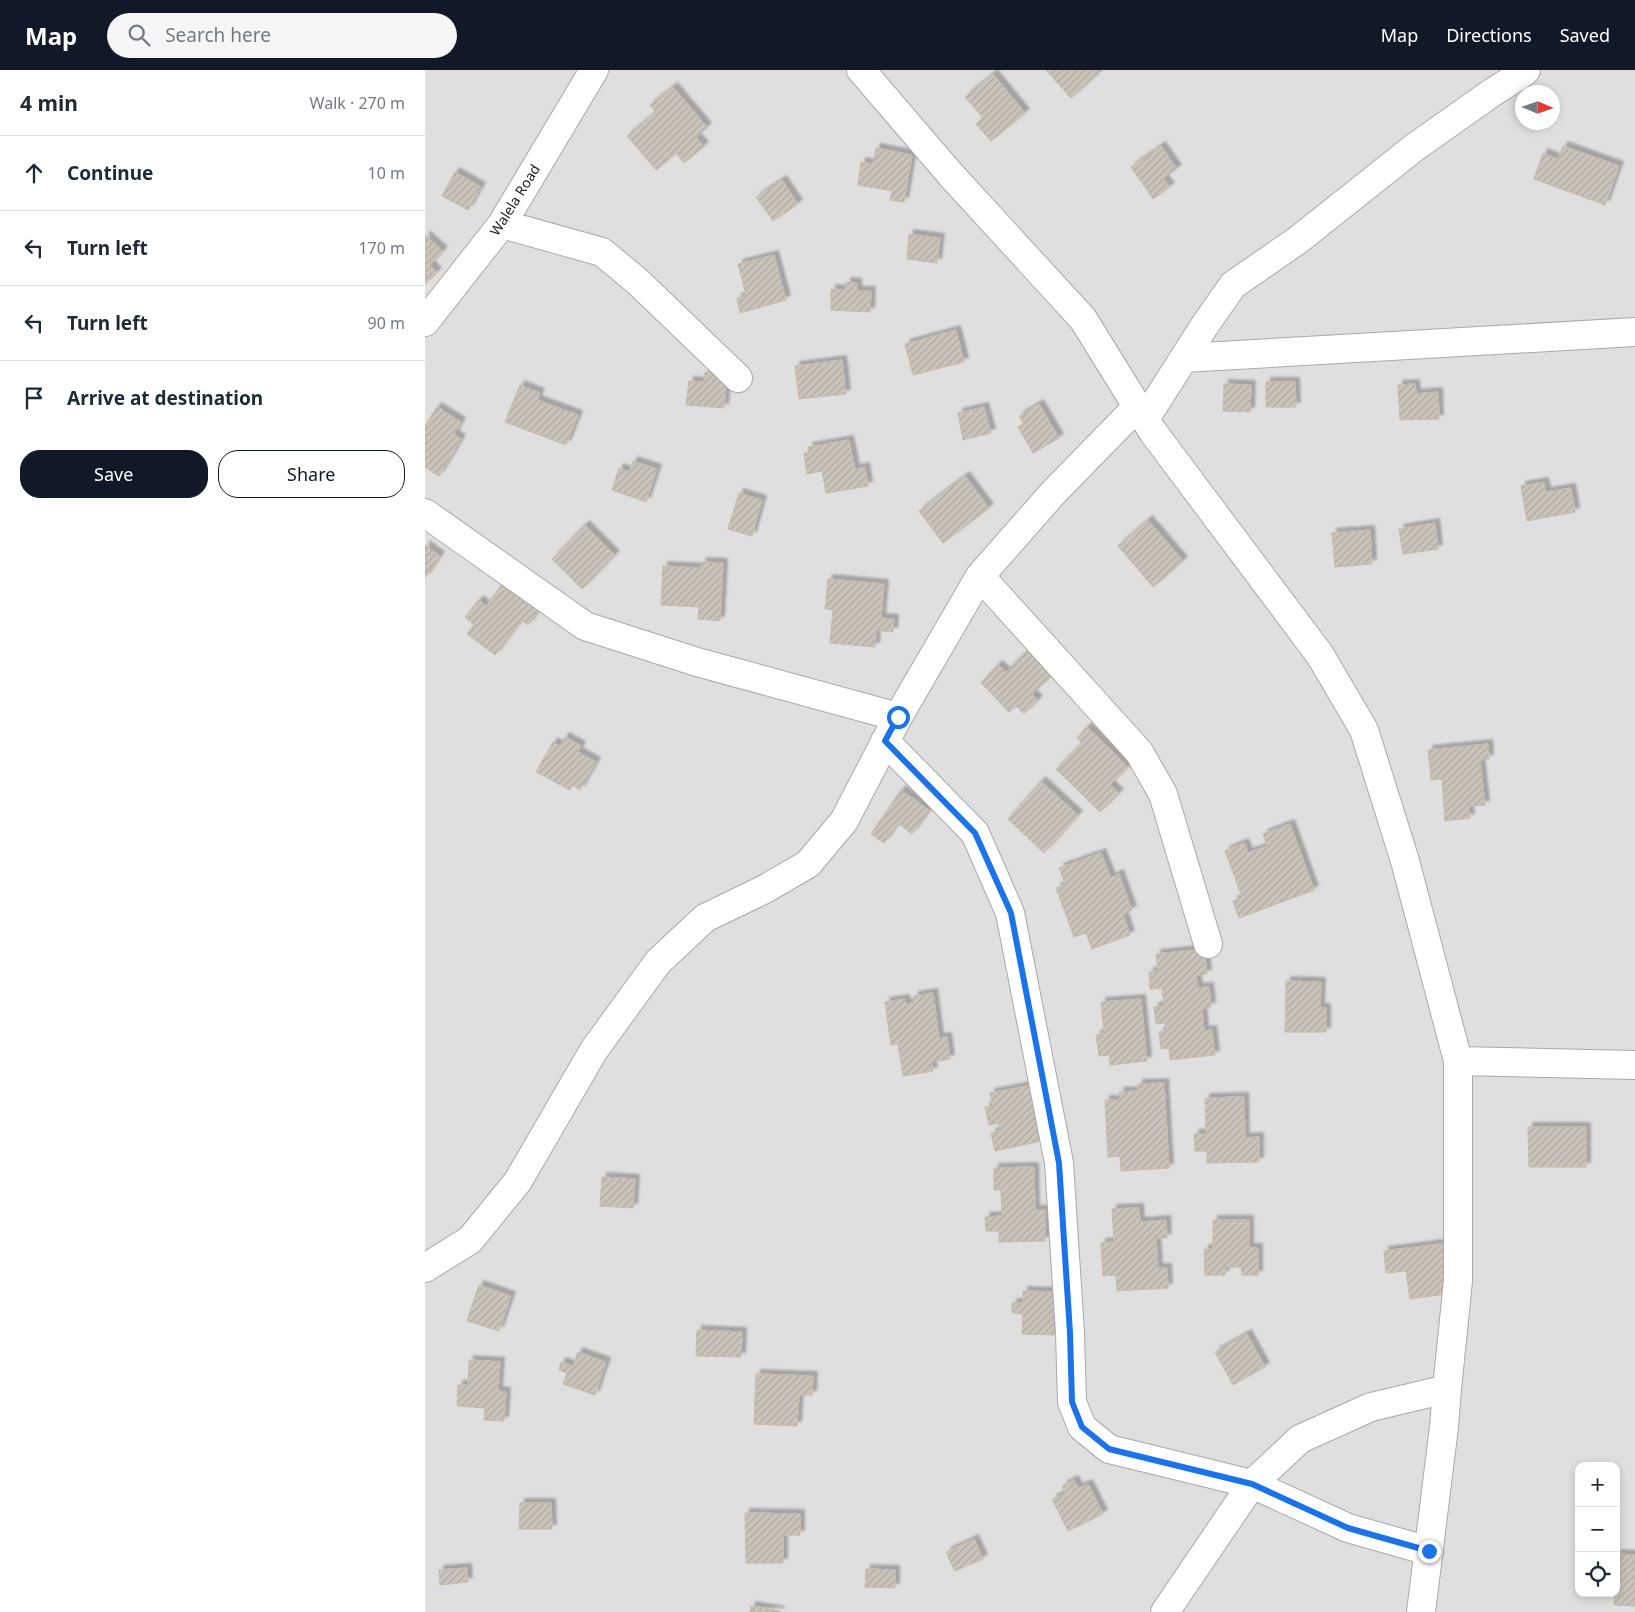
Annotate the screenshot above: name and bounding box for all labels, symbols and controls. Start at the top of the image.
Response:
search box [107,13,457,58]
text: Map [25,19,77,52]
icon: search [125,21,153,49]
text: Search here [165,22,271,48]
text: Map [1381,23,1418,47]
text: Directions [1446,23,1532,47]
text: Saved [1560,23,1610,47]
north arrow [1515,85,1560,130]
text: 4 min [20,89,78,117]
text: Walk · 270 m [310,92,405,114]
icon: ahead [20,159,48,187]
text: Continue [67,160,153,186]
street label: Walela Road [485,160,544,239]
text: 10 m [368,162,405,184]
icon: left [20,234,48,262]
text: Turn left [67,235,148,261]
text: 170 m [358,237,405,259]
icon: left [20,309,48,337]
text: Turn left [67,310,148,336]
text: 90 m [368,312,405,334]
icon: arrive [20,384,48,412]
text: Arrive at destination [67,385,263,411]
button: Save [20,450,208,498]
button: Share [218,450,405,498]
route start [887,706,910,729]
map controls [1575,1462,1620,1597]
button: + [1575,1462,1620,1507]
button: − [1575,1507,1620,1552]
route end [1418,1540,1441,1563]
button: locate [1575,1552,1620,1597]

